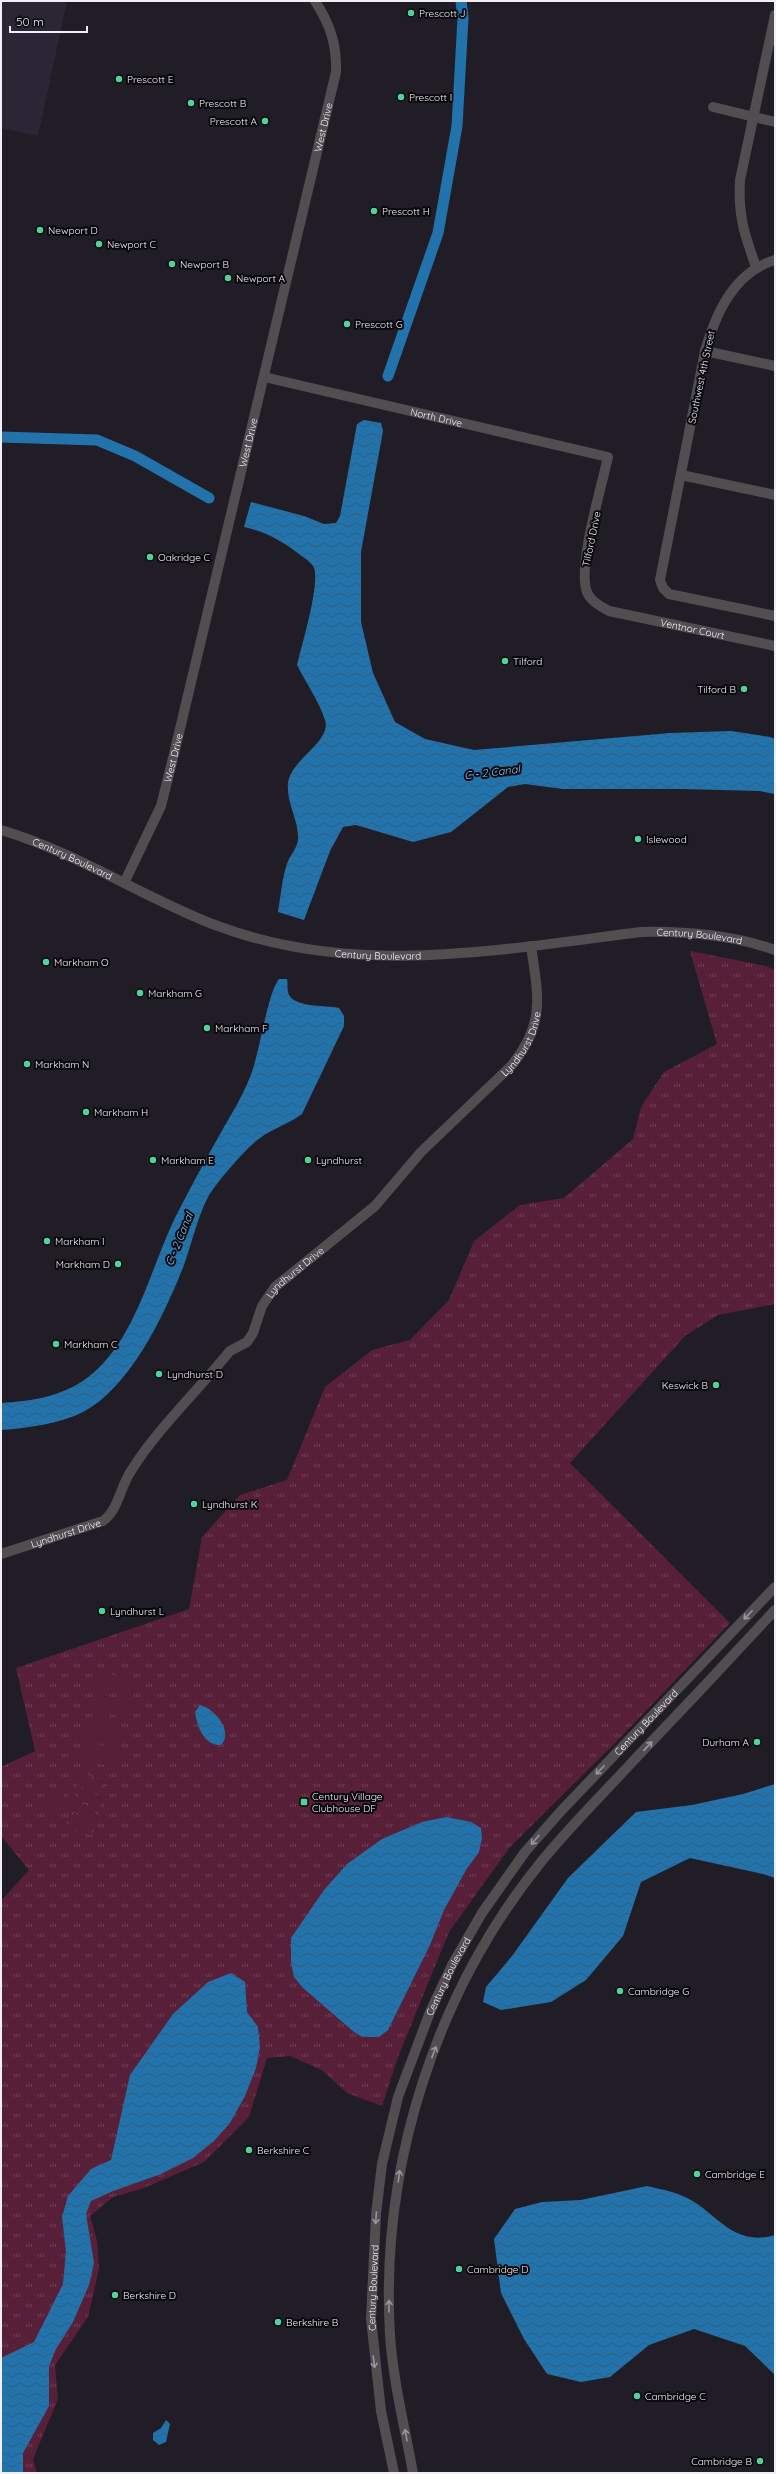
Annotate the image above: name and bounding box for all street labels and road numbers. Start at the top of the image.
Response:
street label: West Drive [311,101,336,153]
street label: Southwest 4th Street [685,329,718,425]
street label: North Drive [409,405,464,430]
street label: West Drive [236,416,261,468]
street label: Tilford Drive [579,510,604,568]
street label: Ventnor Court [659,616,726,642]
street label: West Drive [161,732,186,784]
street label: Century Boulevard [30,835,114,883]
street label: Century Boulevard [656,926,744,948]
street label: Century Boulevard [334,947,421,963]
street label: Lyndhurst Drive [498,1010,544,1079]
street label: Lyndhurst Drive [263,1244,327,1301]
street label: Lyndhurst Drive [29,1516,103,1551]
street label: Century Boulevard [612,1687,681,1758]
street label: Century Boulevard [423,1935,474,2018]
street label: Century Boulevard [365,2244,382,2332]

